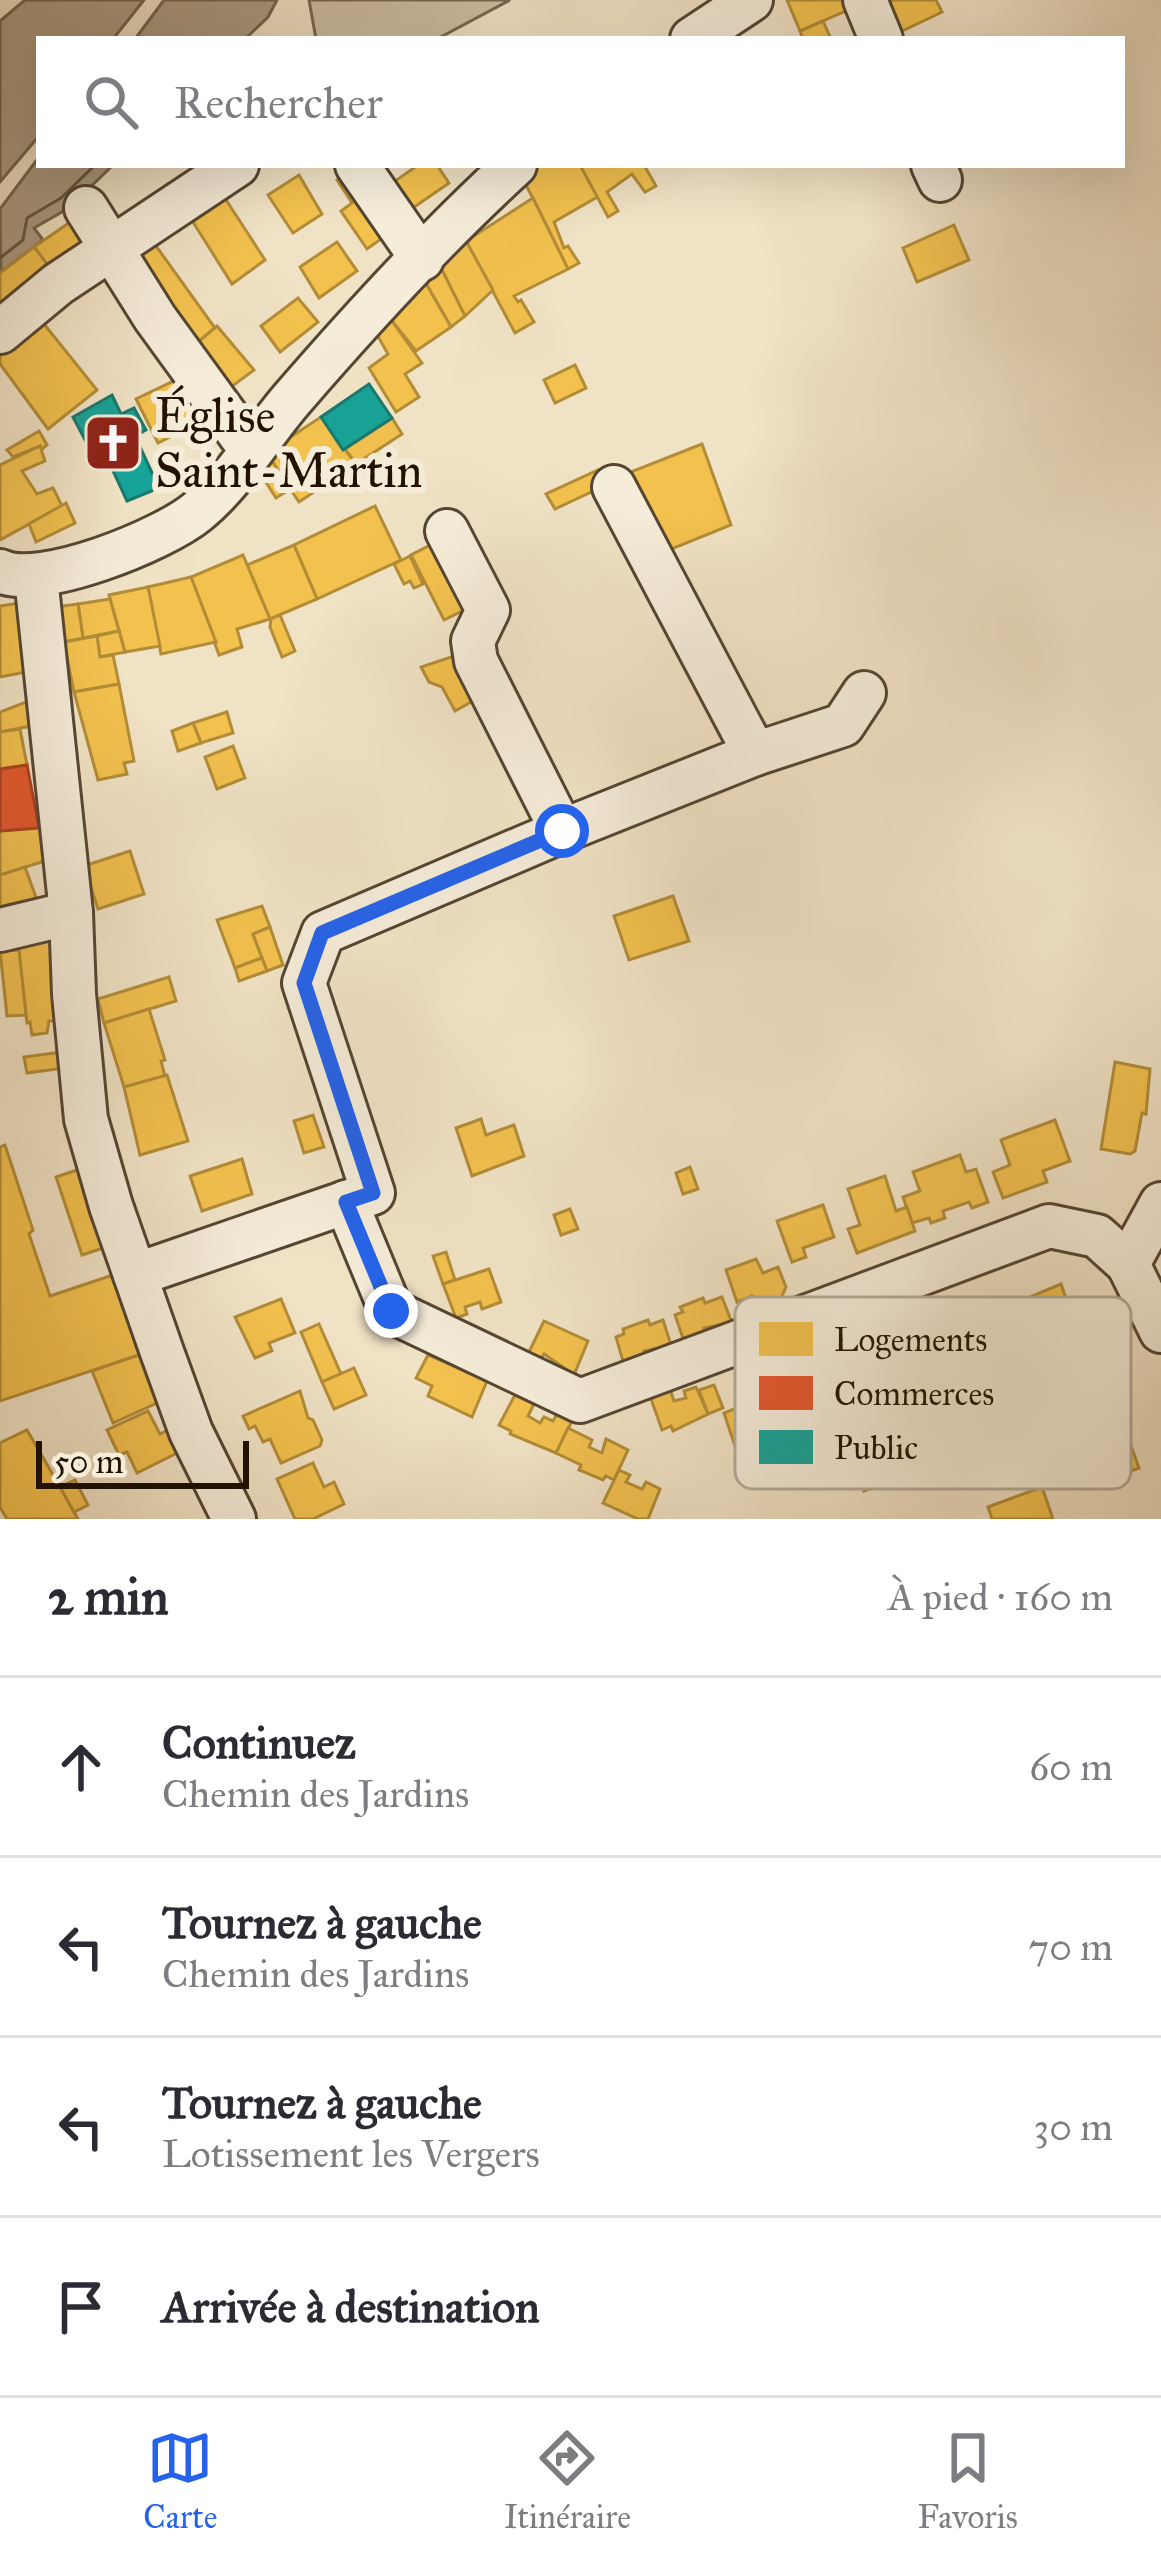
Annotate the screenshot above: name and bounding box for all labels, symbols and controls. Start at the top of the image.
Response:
search box [36,36,1125,168]
icon: search [78,69,144,135]
text: Rechercher [174,75,383,130]
place label: Église Saint-Martin [155,385,422,500]
church icon: Église Saint-Martin [82,412,144,474]
route start [535,804,589,858]
route end [364,1284,418,1338]
legend [735,1297,1131,1489]
text: Logements [834,1320,987,1360]
text: Commerces [834,1374,994,1414]
text: Public [834,1428,918,1468]
scale bar [36,1435,249,1488]
text: 50 m [54,1442,123,1482]
text: 2 min [48,1566,169,1628]
text: À pied · 160 m [888,1573,1113,1621]
text: Continuez [162,1715,356,1770]
icon: ahead [48,1734,114,1800]
text: 60 m [1029,1743,1113,1791]
text: Chemin des Jardins [162,1770,469,1818]
text: Tournez à gauche [162,1895,482,1950]
icon: left [48,1914,114,1980]
text: 70 m [1028,1923,1113,1971]
text: Chemin des Jardins [162,1950,469,1998]
text: Tournez à gauche [162,2075,482,2130]
icon: left [48,2094,114,2160]
text: 30 m [1034,2103,1113,2151]
text: Lotissement les Vergers [162,2130,540,2178]
icon: arrive [48,2274,114,2340]
text: Arrivée à destination [162,2279,540,2334]
tab: Carte [143,2425,217,2537]
tab: Itinéraire [504,2425,631,2537]
tab: Favoris [917,2425,1018,2537]

